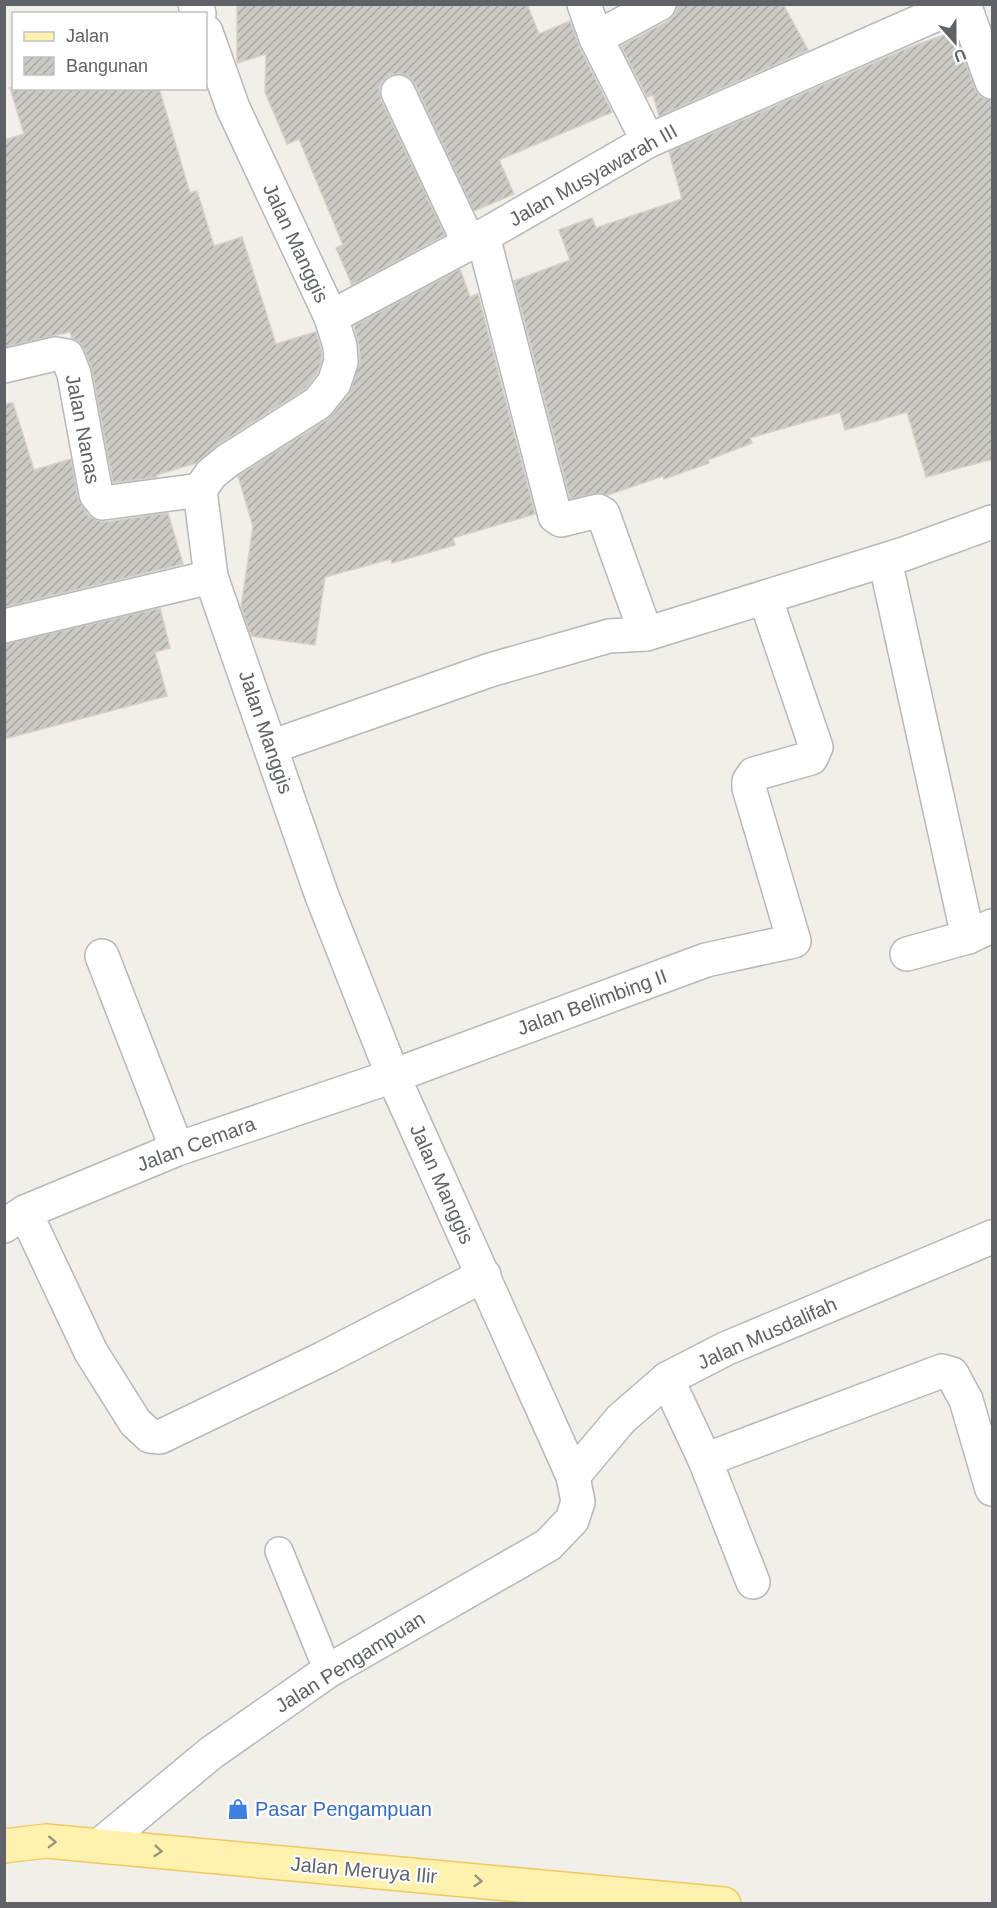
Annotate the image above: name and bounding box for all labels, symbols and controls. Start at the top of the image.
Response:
legend [12,12,207,90]
north arrow [925,12,985,72]
text: Jalan [66,26,109,46]
text: U [952,46,969,66]
text: Bangunan [66,56,148,76]
street label: Jalan Musyawarah III [505,120,681,230]
street label: Jalan Manggis [259,180,333,306]
street label: Jalan Nanas [62,372,104,486]
street label: Jalan Manggis [235,667,297,797]
street label: Jalan Belimbing II [514,965,670,1039]
street label: Jalan Cemara [134,1112,259,1176]
street label: Jalan Manggis [406,1121,478,1247]
street label: Jalan Musdalifah [694,1292,840,1374]
street label: Jalan Pengampuan [271,1607,429,1717]
shop icon: Pasar Pengampuan [226,1797,250,1821]
place label: Pasar Pengampuan [255,1798,432,1820]
one-way arrow [48,1835,57,1848]
one-way arrow [154,1844,163,1857]
street label: Jalan Meruya Ilir [290,1853,438,1887]
one-way arrow [473,1874,482,1887]

